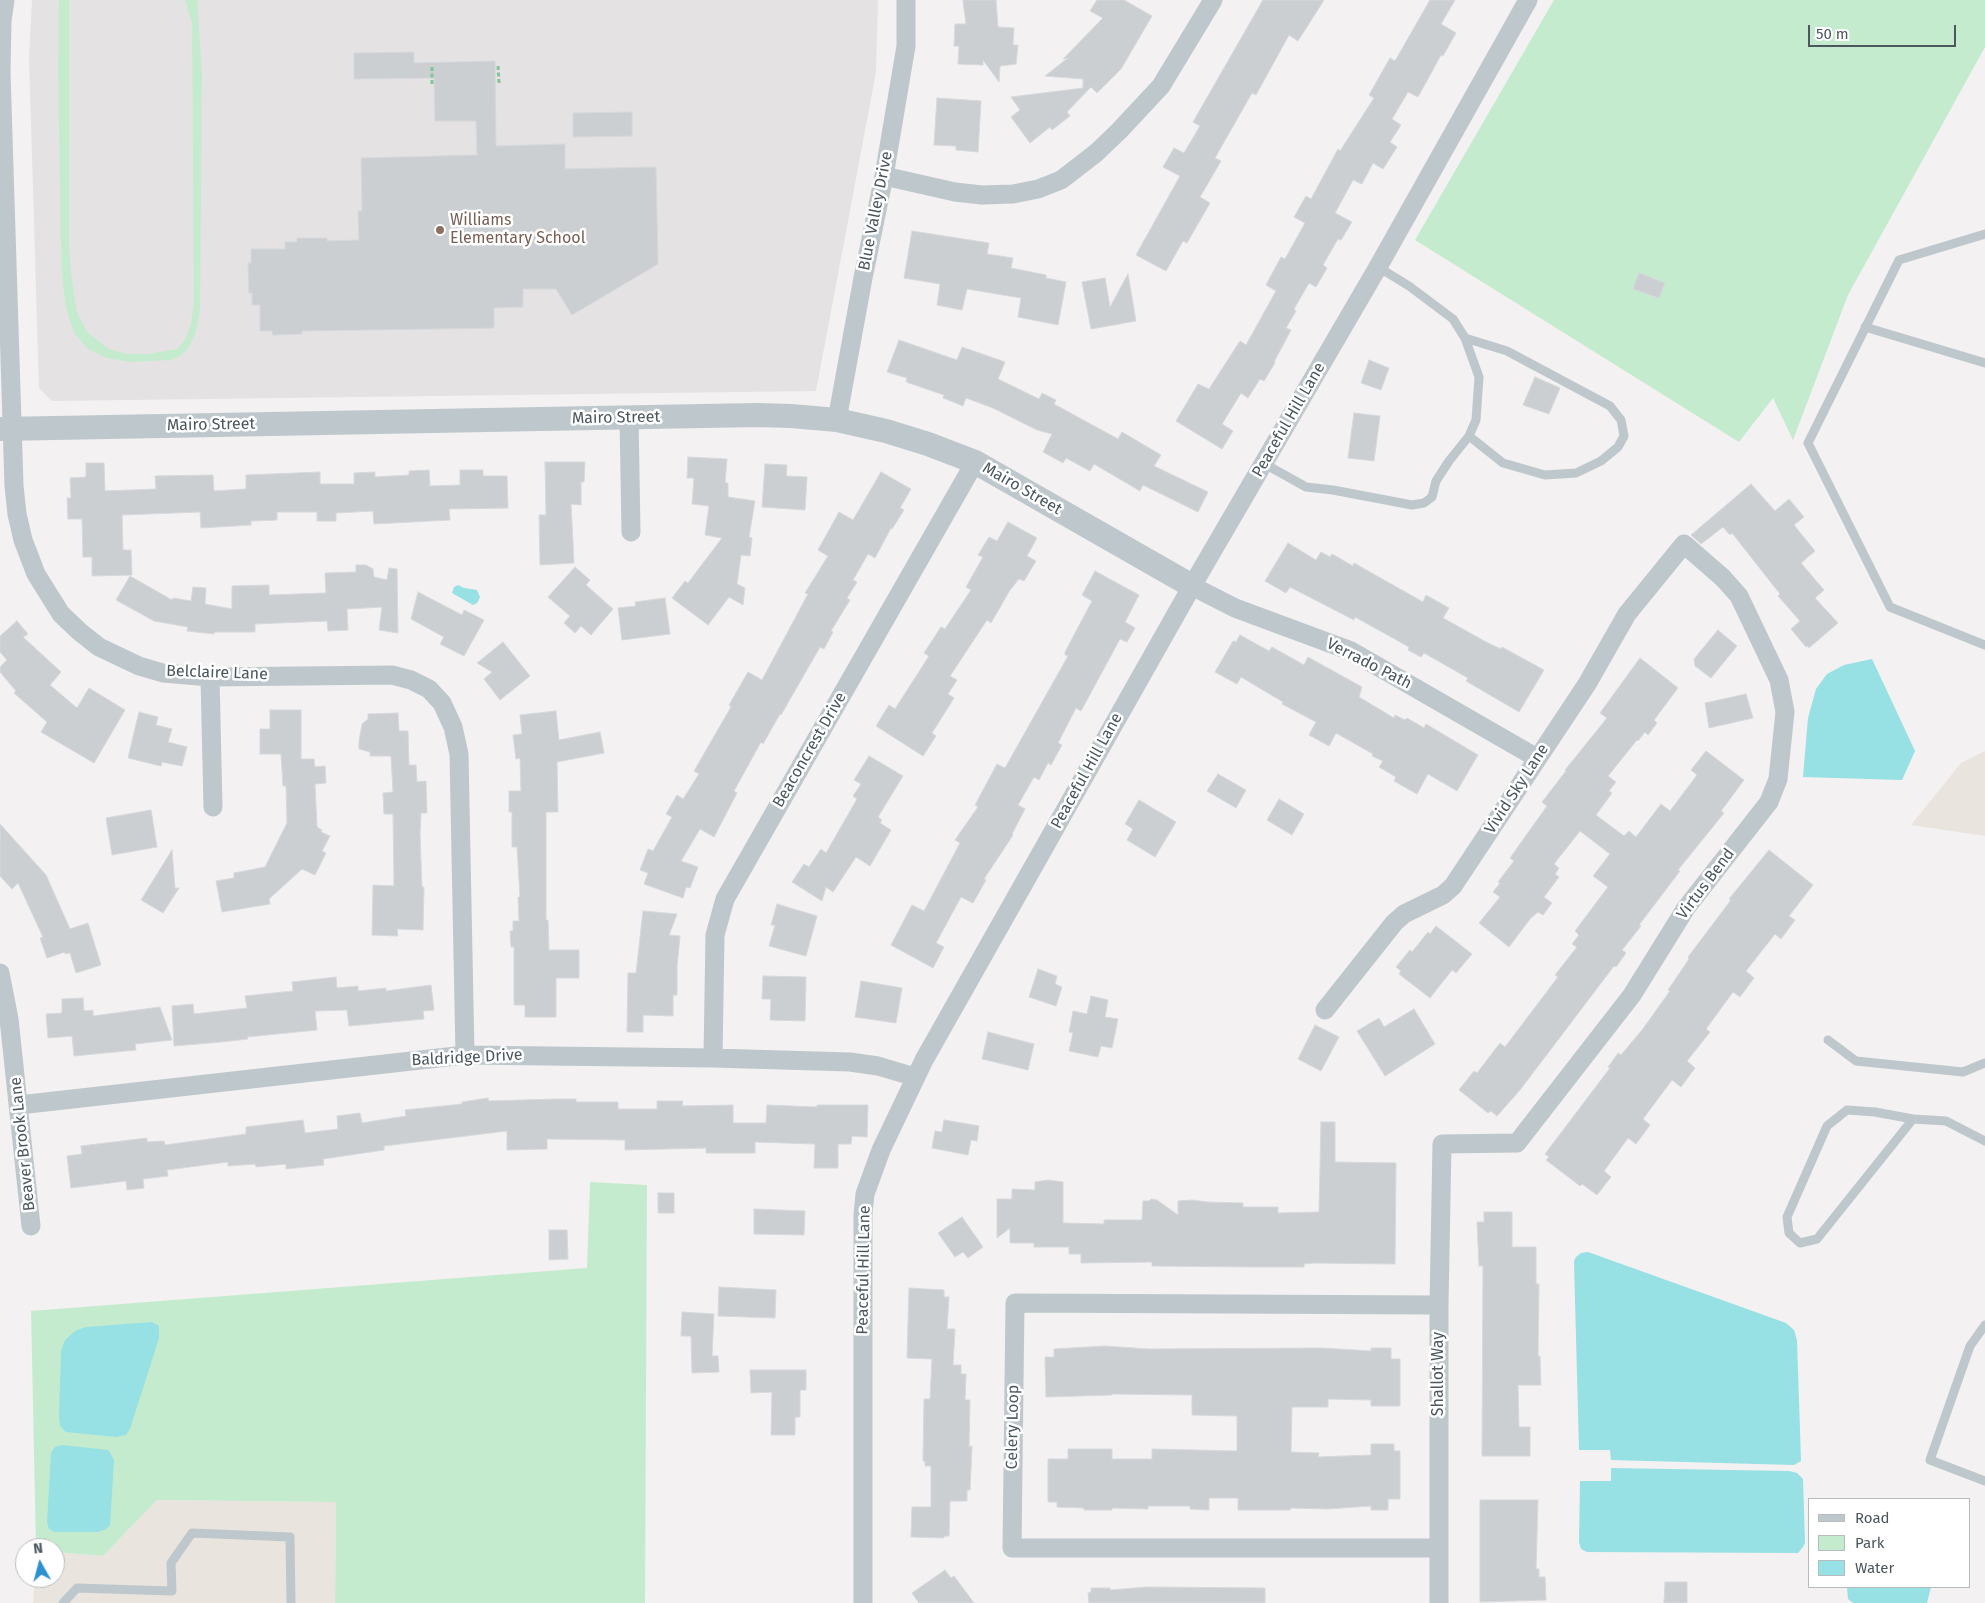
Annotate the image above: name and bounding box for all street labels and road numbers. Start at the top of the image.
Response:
street label: Blue Valley Drive [855,150,897,272]
street label: Peaceful Hill Lane [1248,359,1330,481]
street label: Mairo Street [572,408,660,428]
street label: Mairo Street [167,415,255,435]
street label: Mairo Street [979,459,1065,519]
street label: Verrado Path [1323,634,1415,694]
street label: Belclaire Lane [166,662,268,684]
street label: Beaconcrest Drive [769,689,851,811]
street label: Peaceful Hill Lane [1047,710,1127,832]
street label: Vivid Sky Lane [1481,740,1553,838]
street label: Virtus Bend [1673,845,1739,923]
street label: Baldridge Drive [411,1046,523,1070]
street label: Beaver Brook Lane [6,1076,40,1212]
street label: Peaceful Hill Lane [853,1205,875,1335]
street label: Shallot Way [1429,1332,1449,1416]
street label: Celery Loop [1003,1384,1023,1470]

